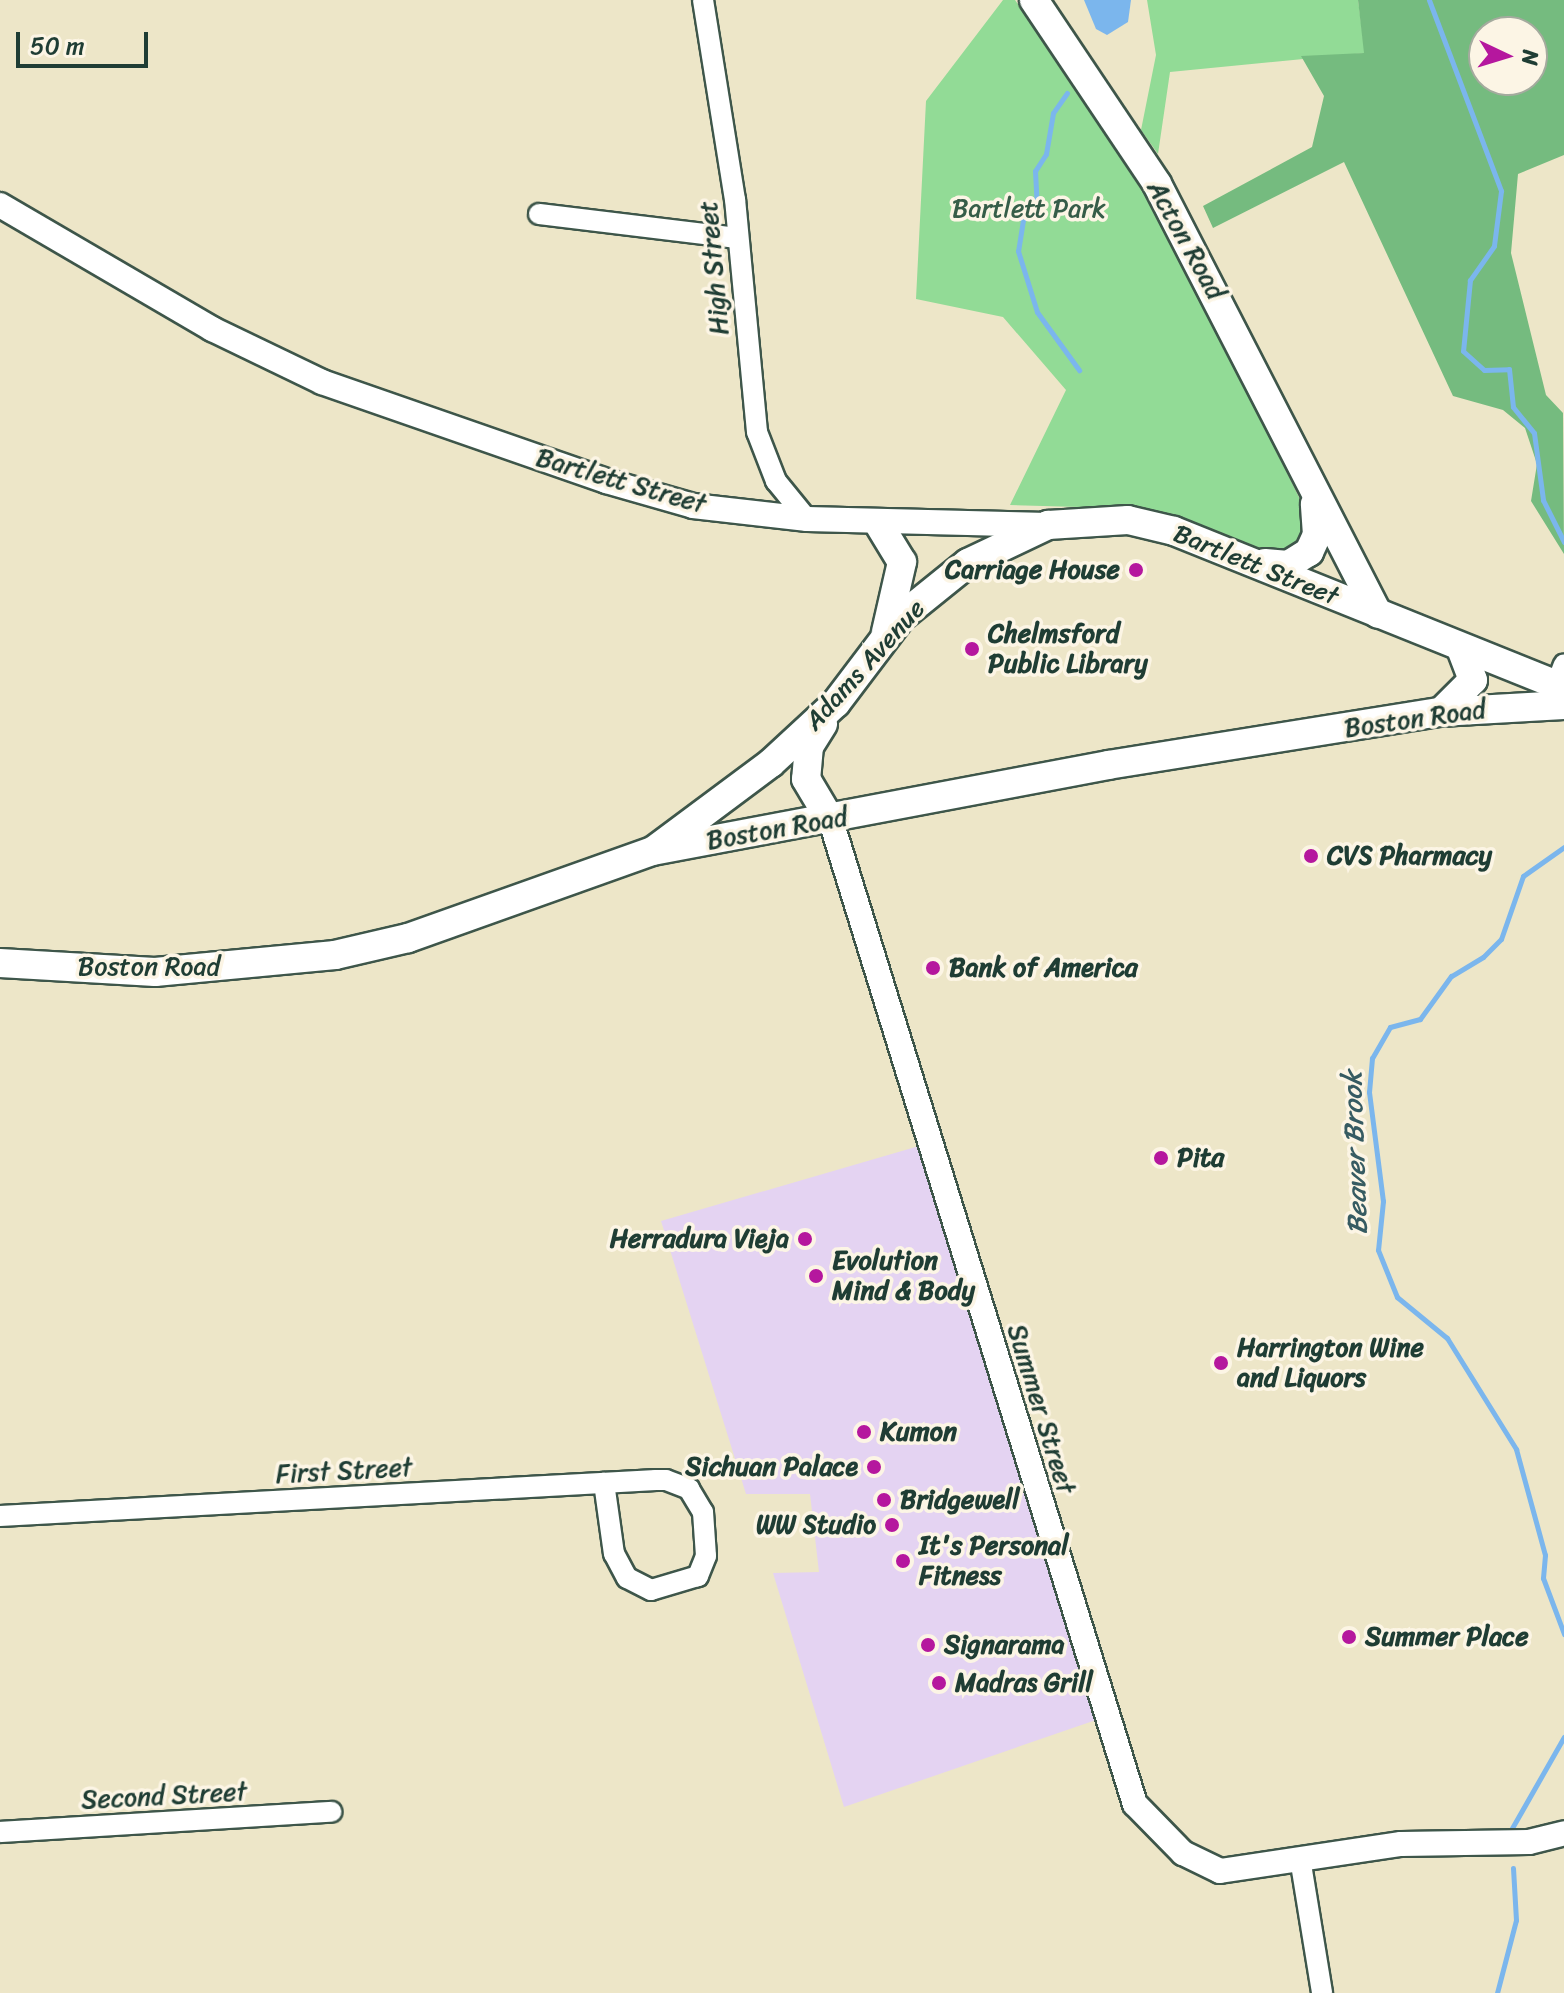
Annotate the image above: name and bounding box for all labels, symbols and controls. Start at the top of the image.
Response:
scale bar [20,16,152,66]
north arrow [1468,16,1548,96]
text: 50 m [30,25,85,67]
text: N [1510,49,1550,67]
street label: Acton Road [1141,175,1231,305]
park label: Bartlett Park [952,193,1106,225]
street label: High Street [693,200,735,336]
street label: Bartlett Street [532,442,710,520]
street label: Bartlett Street [1169,518,1343,612]
place label: Carriage House [946,554,1120,586]
marker: Carriage House [1127,561,1145,579]
street label: Adams Avenue [798,594,932,736]
place label: Chelmsford Public Library [988,618,1148,680]
marker: Chelmsford Public Library [963,640,981,658]
street label: Boston Road [1342,694,1488,744]
street label: Boston Road [704,801,850,857]
place label: CVS Pharmacy [1327,840,1492,872]
marker: CVS Pharmacy [1302,847,1320,865]
street label: Boston Road [78,951,220,983]
place label: Bank of America [949,952,1139,984]
marker: Bank of America [924,959,942,977]
water label: Beaver Brook [1335,1071,1375,1235]
place label: Pita [1177,1142,1224,1174]
marker: Pita [1152,1149,1170,1167]
place label: Herradura Vieja [607,1223,789,1255]
marker: Herradura Vieja [796,1230,814,1248]
place label: Evolution Mind & Body [832,1245,975,1306]
marker: Evolution Mind & Body [807,1267,825,1285]
street label: Summer Street [1000,1320,1082,1498]
place label: Harrington Wine and Liquors [1237,1332,1424,1394]
marker: Harrington Wine and Liquors [1212,1354,1230,1372]
place label: Kumon [880,1416,957,1448]
marker: Kumon [855,1423,873,1441]
place label: Sichuan Palace [685,1451,858,1483]
street label: First Street [275,1452,413,1490]
marker: Sichuan Palace [865,1458,883,1476]
place label: Bridgewell [900,1484,1020,1516]
marker: Bridgewell [875,1491,893,1509]
place label: WW Studio [753,1509,876,1541]
marker: WW Studio [883,1516,901,1534]
place label: It's Personal Fitness [919,1530,1069,1592]
marker: It's Personal Fitness [894,1552,912,1570]
place label: Summer Place [1365,1621,1529,1653]
marker: Summer Place [1340,1628,1358,1646]
place label: Signarama [944,1629,1064,1661]
marker: Signarama [919,1636,937,1654]
place label: Madras Grill [955,1667,1093,1699]
marker: Madras Grill [930,1674,948,1692]
street label: Second Street [80,1776,248,1816]

